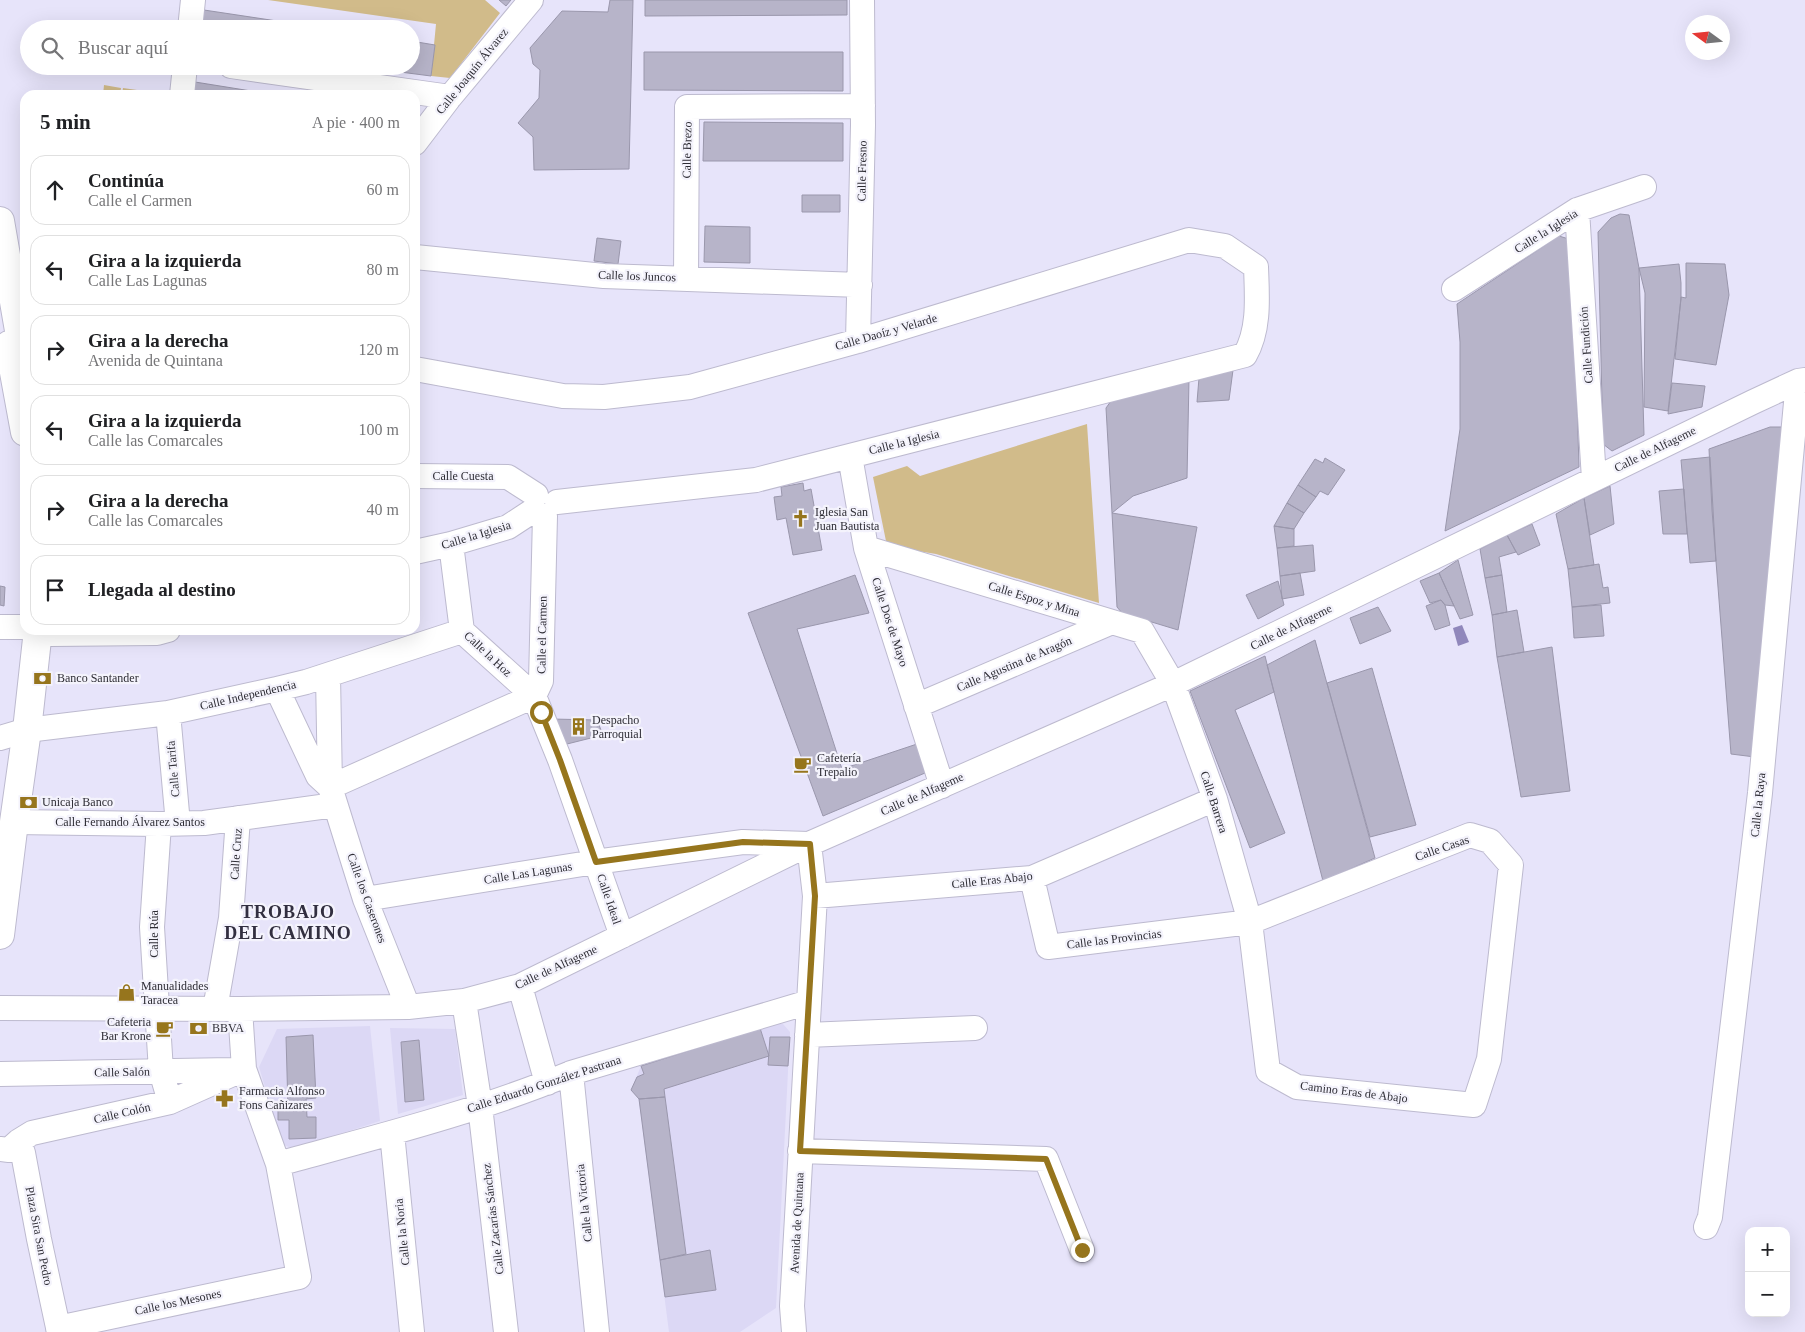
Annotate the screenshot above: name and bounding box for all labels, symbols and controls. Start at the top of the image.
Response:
north arrow [1685,15,1730,60]
search box [20,20,420,75]
street label: Calle Joaquín Álvarez [433,25,511,117]
icon: search [38,34,66,62]
text: Buscar aquí [78,37,168,58]
text: 5 min [40,110,91,134]
text: A pie · 400 m [312,114,400,131]
street label: Calle Brezo [680,121,694,179]
street label: Calle Fresno [854,140,870,202]
text: Continúa [88,170,164,191]
icon: ahead [41,176,69,204]
text: 60 m [367,181,399,198]
text: Calle el Carmen [88,192,192,209]
street label: Calle la Iglesia [1512,206,1581,256]
text: Gira a la izquierda [88,250,242,271]
icon: left [41,256,69,284]
text: 80 m [367,261,399,278]
street label: Calle los Juncos [598,268,677,284]
text: Calle Las Lagunas [88,272,207,289]
street label: Calle Fundición [1576,306,1596,384]
street label: Calle Daoíz y Velarde [833,311,939,353]
text: Gira a la derecha [88,330,229,351]
icon: right [41,336,69,364]
text: 120 m [359,341,399,358]
text: Avenida de Quintana [88,352,223,369]
text: Gira a la izquierda [88,410,242,431]
icon: left [41,416,69,444]
text: 100 m [359,421,399,438]
street label: Calle de Alfageme [1612,423,1698,475]
street label: Calle la Iglesia [867,426,941,457]
text: Calle las Comarcales [88,432,223,449]
street label: Calle Cuesta [433,469,494,483]
text: Gira a la derecha [88,490,229,511]
icon: right [41,496,69,524]
text: 40 m [367,501,399,518]
place label: Iglesia San Juan Bautista [815,505,880,533]
church icon: Iglesia San Juan Bautista [791,509,811,529]
text: Calle las Comarcales [88,512,223,529]
street label: Calle la Iglesia [440,518,513,552]
icon: arrive [41,576,69,604]
street label: Calle Dos de Mayo [869,576,911,668]
street label: Calle Espoz y Mina [987,578,1082,620]
text: Llegada al destino [88,579,236,600]
street label: Calle el Carmen [534,596,550,674]
street label: Calle de Alfageme [1248,601,1334,653]
street label: Calle la Hoz [461,628,515,680]
street label: Calle Agustina de Aragón [954,633,1074,695]
bank icon: Banco Santander [33,668,53,688]
place label: Banco Santander [57,671,139,685]
street label: Calle Independencia [199,677,298,713]
route start [530,701,553,724]
place label: Despacho Parroquial [592,713,643,741]
building icon: Despacho Parroquial [568,717,588,737]
street label: Calle Tarifa [164,740,182,798]
place label: Cafetería Trepalio [817,751,862,779]
cafe icon: Cafetería Trepalio [793,755,813,775]
street label: Calle de Alfageme [878,769,966,819]
street label: Calle Barrera [1197,769,1231,835]
street label: Calle la Raya [1748,771,1768,838]
bank icon: Unicaja Banco [18,792,38,812]
place label: Unicaja Banco [42,795,113,809]
street label: Calle Fernando Álvarez Santos [55,815,205,829]
street label: Calle Cruz [227,828,245,880]
street label: Calle Casas [1413,832,1471,864]
street label: Calle los Caserones [344,851,390,945]
street label: Calle Las Lagunas [483,859,574,887]
street label: Calle Eras Abajo [951,869,1033,891]
street label: Calle Ideal [594,872,624,927]
district label: TROBAJO DEL CAMINO [224,902,352,943]
street label: Calle Rúa [147,910,161,958]
street label: Calle las Provincias [1066,926,1162,952]
street label: Calle de Alfageme [513,942,599,992]
place label: Manualidades Taracea [141,979,209,1007]
shop icon: Manualidades Taracea [117,983,137,1003]
place label: Cafeteria Bar Krone [101,1015,152,1043]
bank icon: BBVA [188,1018,208,1038]
cafe icon: Cafeteria Bar Krone [155,1019,175,1039]
place label: BBVA [212,1021,244,1035]
street label: Calle Eduardo González Pastrana [465,1052,623,1116]
street label: Calle Salón [94,1065,150,1079]
street label: Camino Eras de Abajo [1299,1078,1409,1106]
place label: Farmacia Alfonso Fons Cañizares [239,1084,325,1112]
pharmacy icon: Farmacia Alfonso Fons Cañizares [215,1088,235,1108]
street label: Calle Colón [92,1100,152,1126]
street label: Calle Zacarías Sánchez [479,1163,507,1275]
street label: Calle la Victoria [573,1163,595,1243]
street label: Avenida de Quintana [787,1171,807,1274]
street label: Plaza Sira San Pedro [23,1185,55,1287]
street label: Calle la Noria [391,1197,412,1266]
map controls [1745,1227,1790,1317]
button: + [1745,1227,1790,1272]
route end [1071,1239,1094,1262]
button: − [1745,1272,1790,1317]
street label: Calle los Mesones [134,1286,223,1318]

